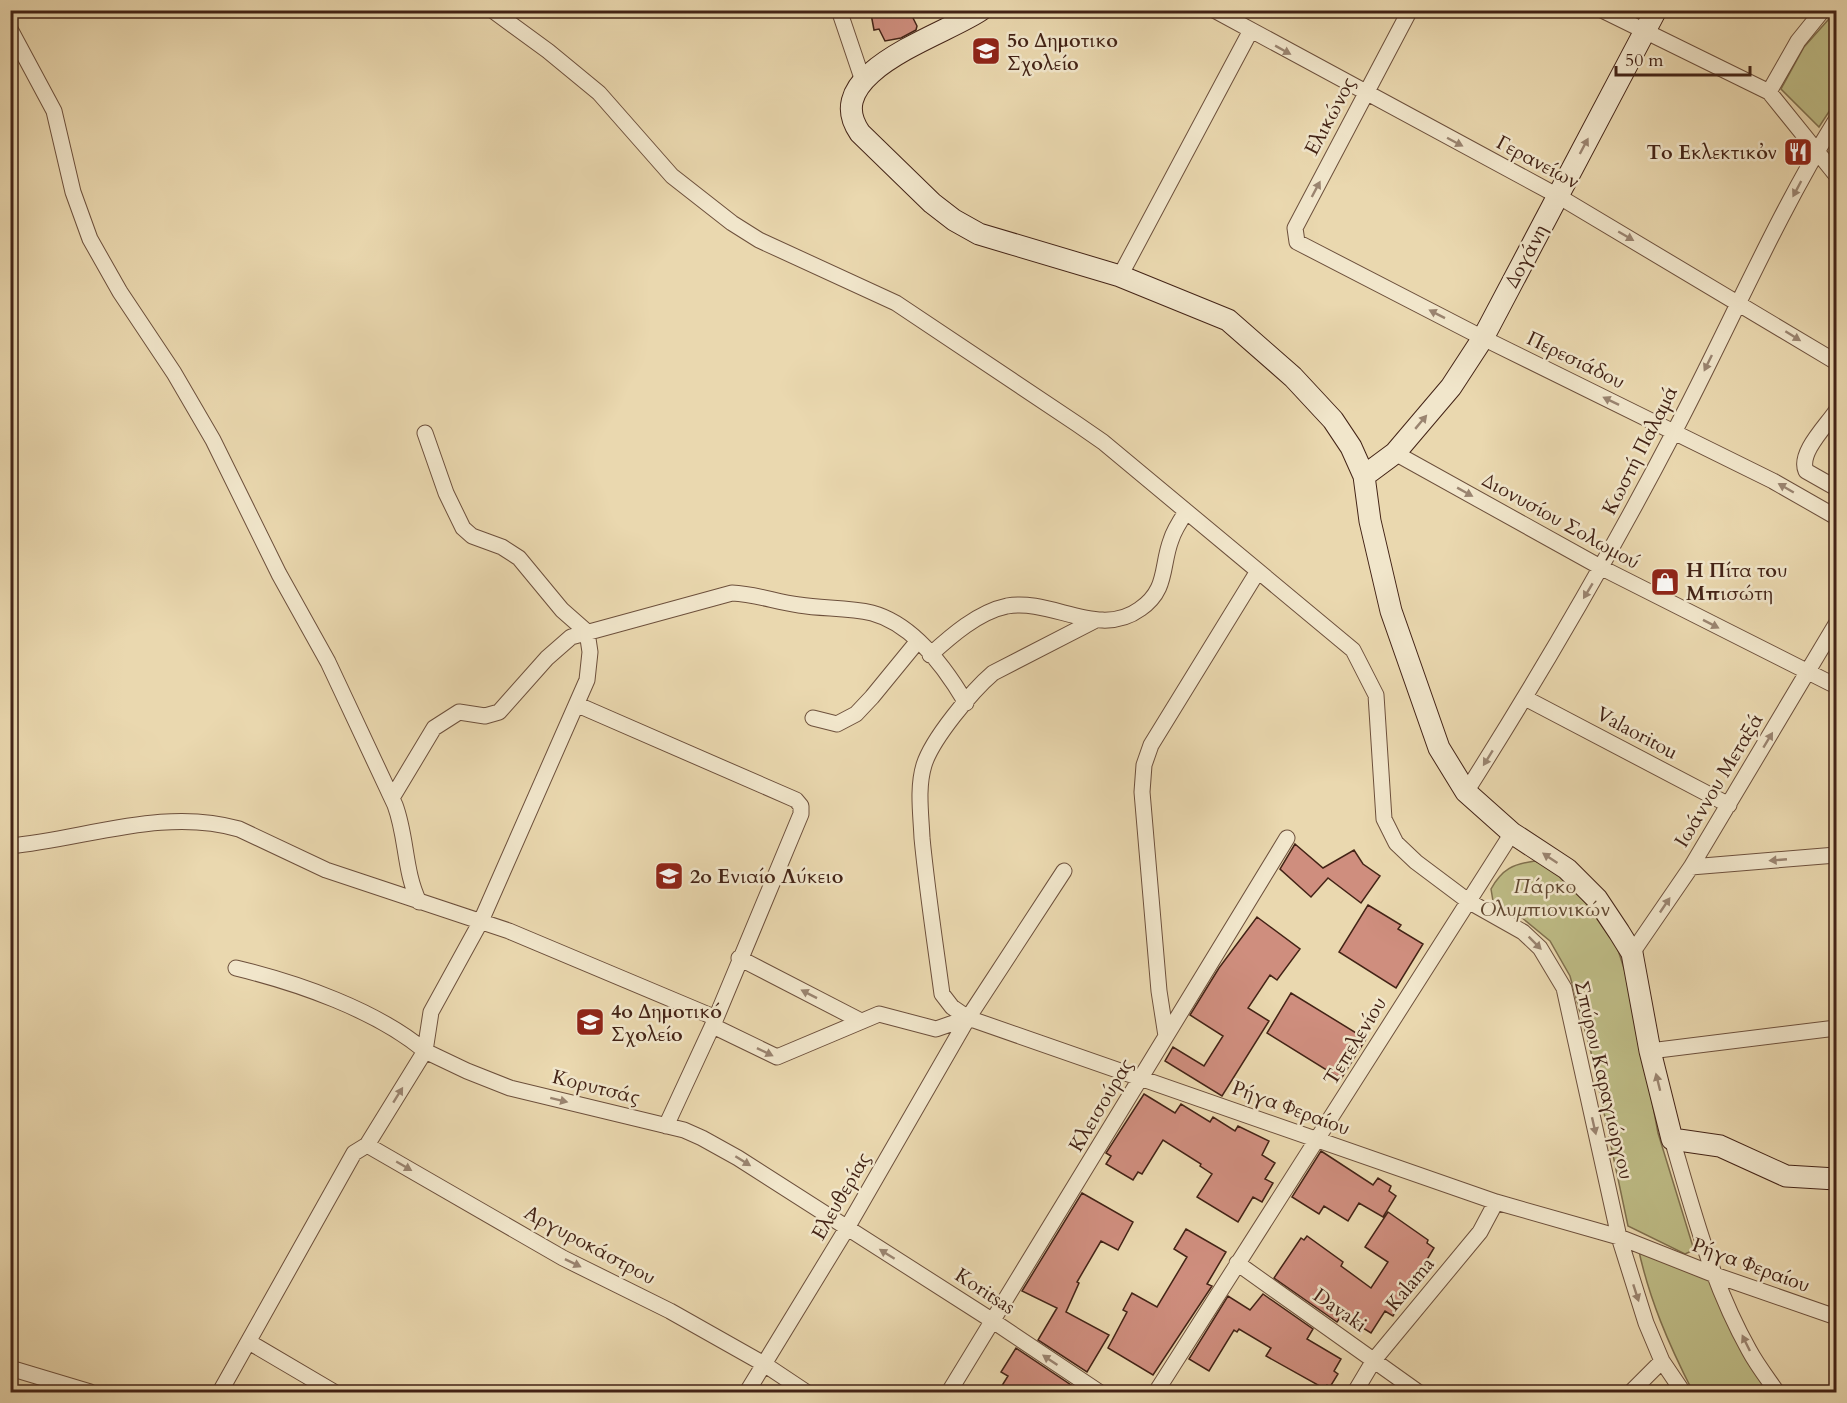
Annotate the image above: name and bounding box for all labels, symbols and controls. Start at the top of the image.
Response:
place label: 5o Δημοτικο Σχολείο [1007,27,1118,77]
school or university icon: 5o Δημοτικο Σχολείο [970,35,1002,67]
scale bar [1616,39,1750,77]
one-way arrow [1275,45,1292,55]
text: 50 m [1625,48,1664,73]
street label: Ελικώνος [1298,72,1362,160]
street label: Γερανείων [1492,129,1584,195]
one-way arrow [1446,136,1464,146]
restaurant icon: Το Εκλεκτικὀν [1782,136,1814,168]
one-way arrow [1579,138,1589,155]
place label: Το Εκλεκτικὀν [1646,139,1777,166]
one-way arrow [1311,180,1320,197]
one-way arrow [1792,181,1802,198]
street label: Δογάνη [1498,220,1554,292]
one-way arrow [1618,230,1634,241]
one-way arrow [1428,309,1445,319]
street label: Περεσιάδου [1523,325,1629,395]
one-way arrow [1785,330,1801,341]
one-way arrow [1704,354,1713,371]
street label: Κωστή Παλαμά [1596,381,1684,519]
one-way arrow [1603,397,1620,406]
one-way arrow [1415,414,1428,430]
street label: Διονυσίου Σολωμού [1477,466,1645,576]
one-way arrow [1777,483,1794,493]
one-way arrow [1456,487,1473,497]
place label: Η Πίτα του Μπισώτη [1686,557,1787,607]
shop icon: Η Πίτα του Μπισώτη [1649,566,1681,598]
one-way arrow [1583,583,1594,599]
one-way arrow [1702,619,1719,628]
street label: Valaoritou [1591,700,1683,766]
street label: Ιωάννου Μεταξά [1668,708,1770,852]
one-way arrow [1762,732,1773,748]
one-way arrow [1482,750,1493,766]
one-way arrow [1543,852,1559,864]
one-way arrow [1769,855,1788,865]
school or university icon: 2ο Ενιαίο Λύκειο [653,860,685,892]
place label: 2ο Ενιαίο Λύκειο [690,863,843,890]
park label: Πάρκο Ολυμπιονικών [1480,873,1610,923]
one-way arrow [1659,897,1670,913]
one-way arrow [1527,936,1541,950]
street label: Σπύρου Καραγιώργου [1568,978,1640,1182]
one-way arrow [801,989,818,999]
street label: Τεπελενίου [1317,992,1393,1090]
place label: 4ο Δημοτικό Σχολείο [611,998,722,1048]
school or university icon: 4ο Δημοτικό Σχολείο [574,1006,606,1038]
one-way arrow [757,1047,774,1056]
street label: Κλεισούρας [1063,1053,1140,1157]
street label: Κορυτσάς [549,1063,643,1111]
one-way arrow [1652,1073,1662,1091]
street label: Ρήγα Φεραίου [1228,1074,1354,1142]
one-way arrow [392,1087,403,1103]
one-way arrow [550,1095,568,1105]
one-way arrow [1590,1117,1600,1135]
street label: Ελευθερίας [805,1147,877,1245]
one-way arrow [735,1156,751,1167]
one-way arrow [396,1161,413,1171]
street label: Αργυροκάστρου [519,1199,661,1291]
street label: Ρήγα Φεραίου [1688,1231,1814,1299]
one-way arrow [879,1248,895,1259]
street label: Kalama [1379,1251,1441,1317]
one-way arrow [565,1258,582,1268]
street label: Koritsas [950,1261,1020,1321]
street label: Davaki [1308,1282,1373,1338]
one-way arrow [1632,1284,1642,1302]
one-way arrow [1741,1334,1751,1352]
one-way arrow [1043,1354,1059,1366]

